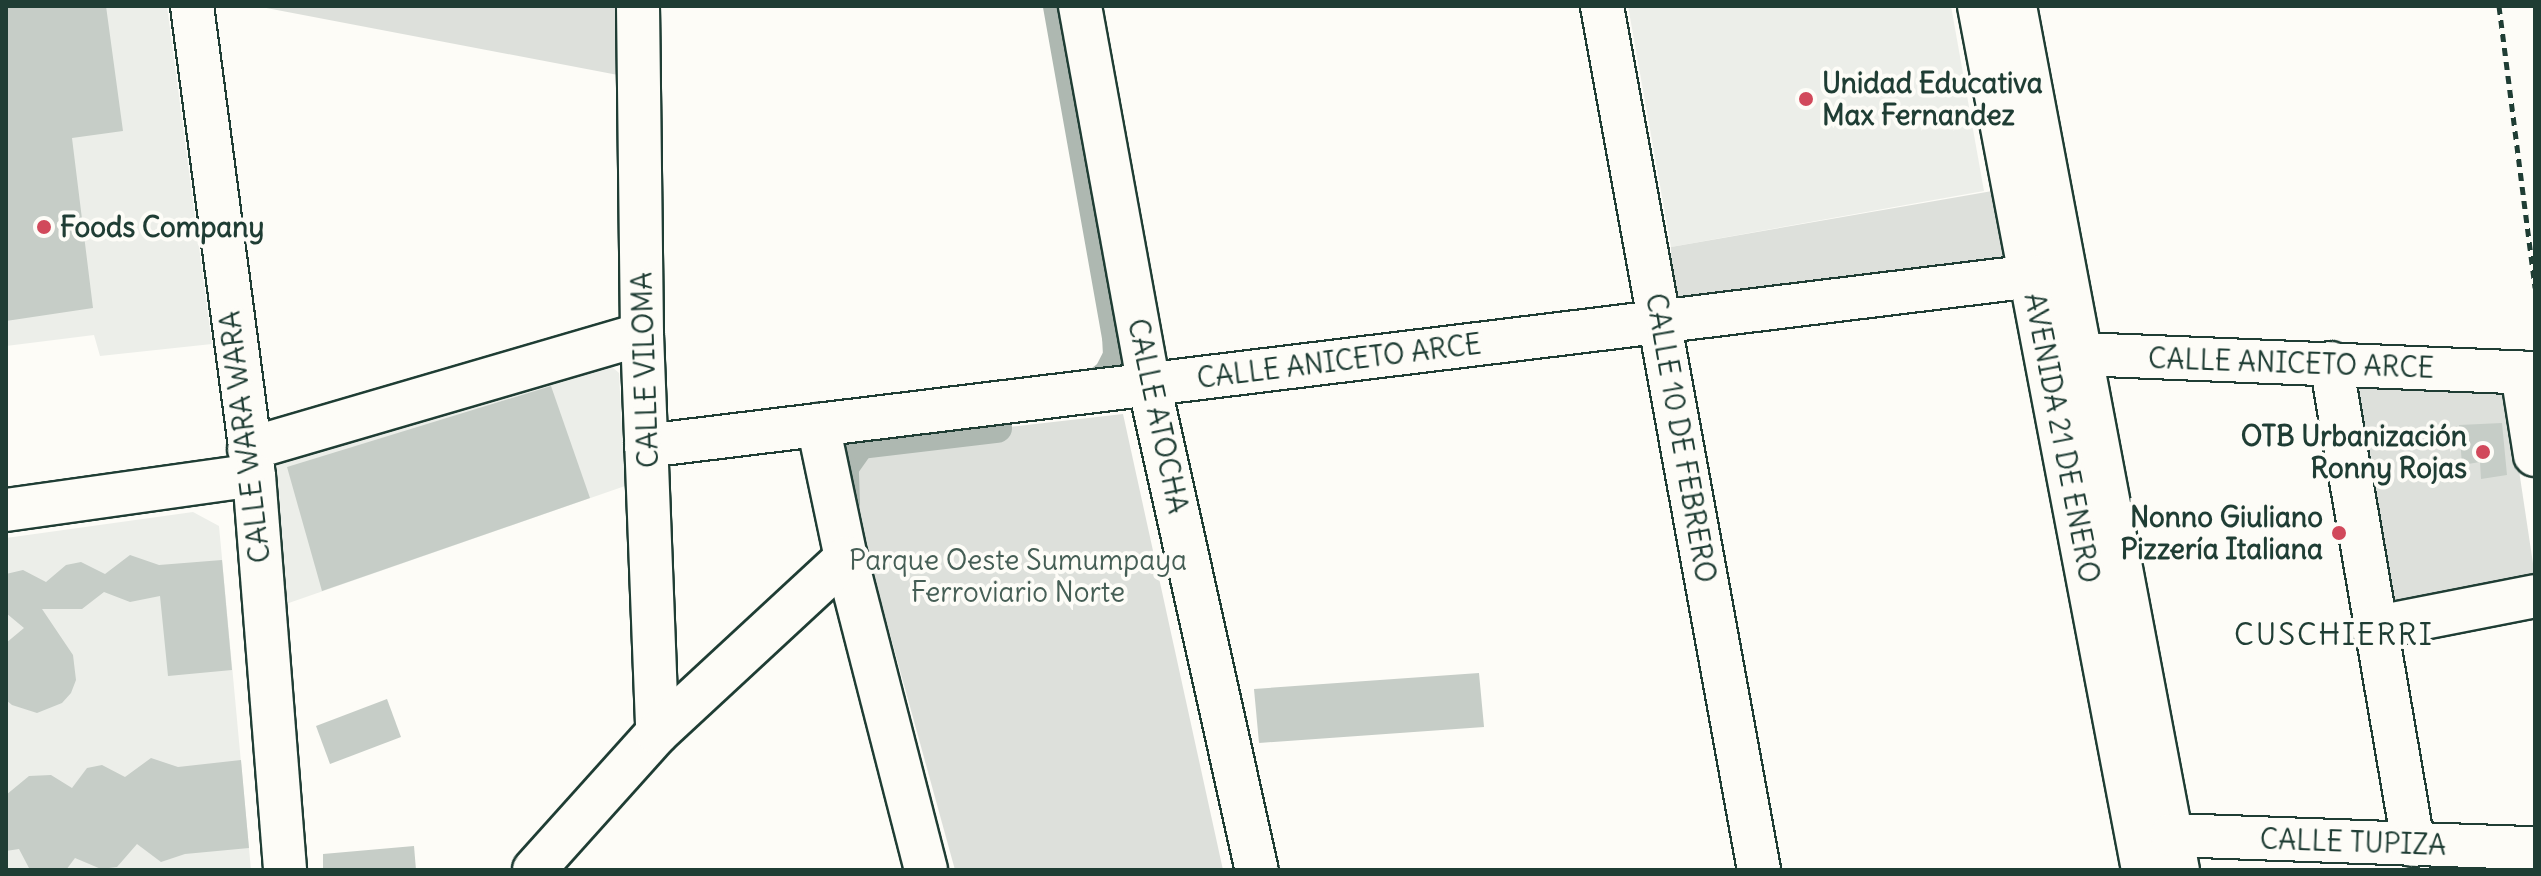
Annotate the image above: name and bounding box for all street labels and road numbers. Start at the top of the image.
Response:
street label: CALLE VILOMA [625,271,665,469]
street label: AVENIDA 21 DE ENERO [2017,290,2107,586]
street label: CALLE 10 DE FEBRERO [1639,291,1723,585]
street label: CALLE WARA WARA [213,309,277,565]
street label: CALLE ATOCHA [1121,315,1195,517]
street label: CALLE ANICETO ARCE [1195,327,1483,395]
street label: CALLE ANICETO ARCE [2147,341,2435,385]
street label: CALLE TUPIZA [2259,822,2447,862]

